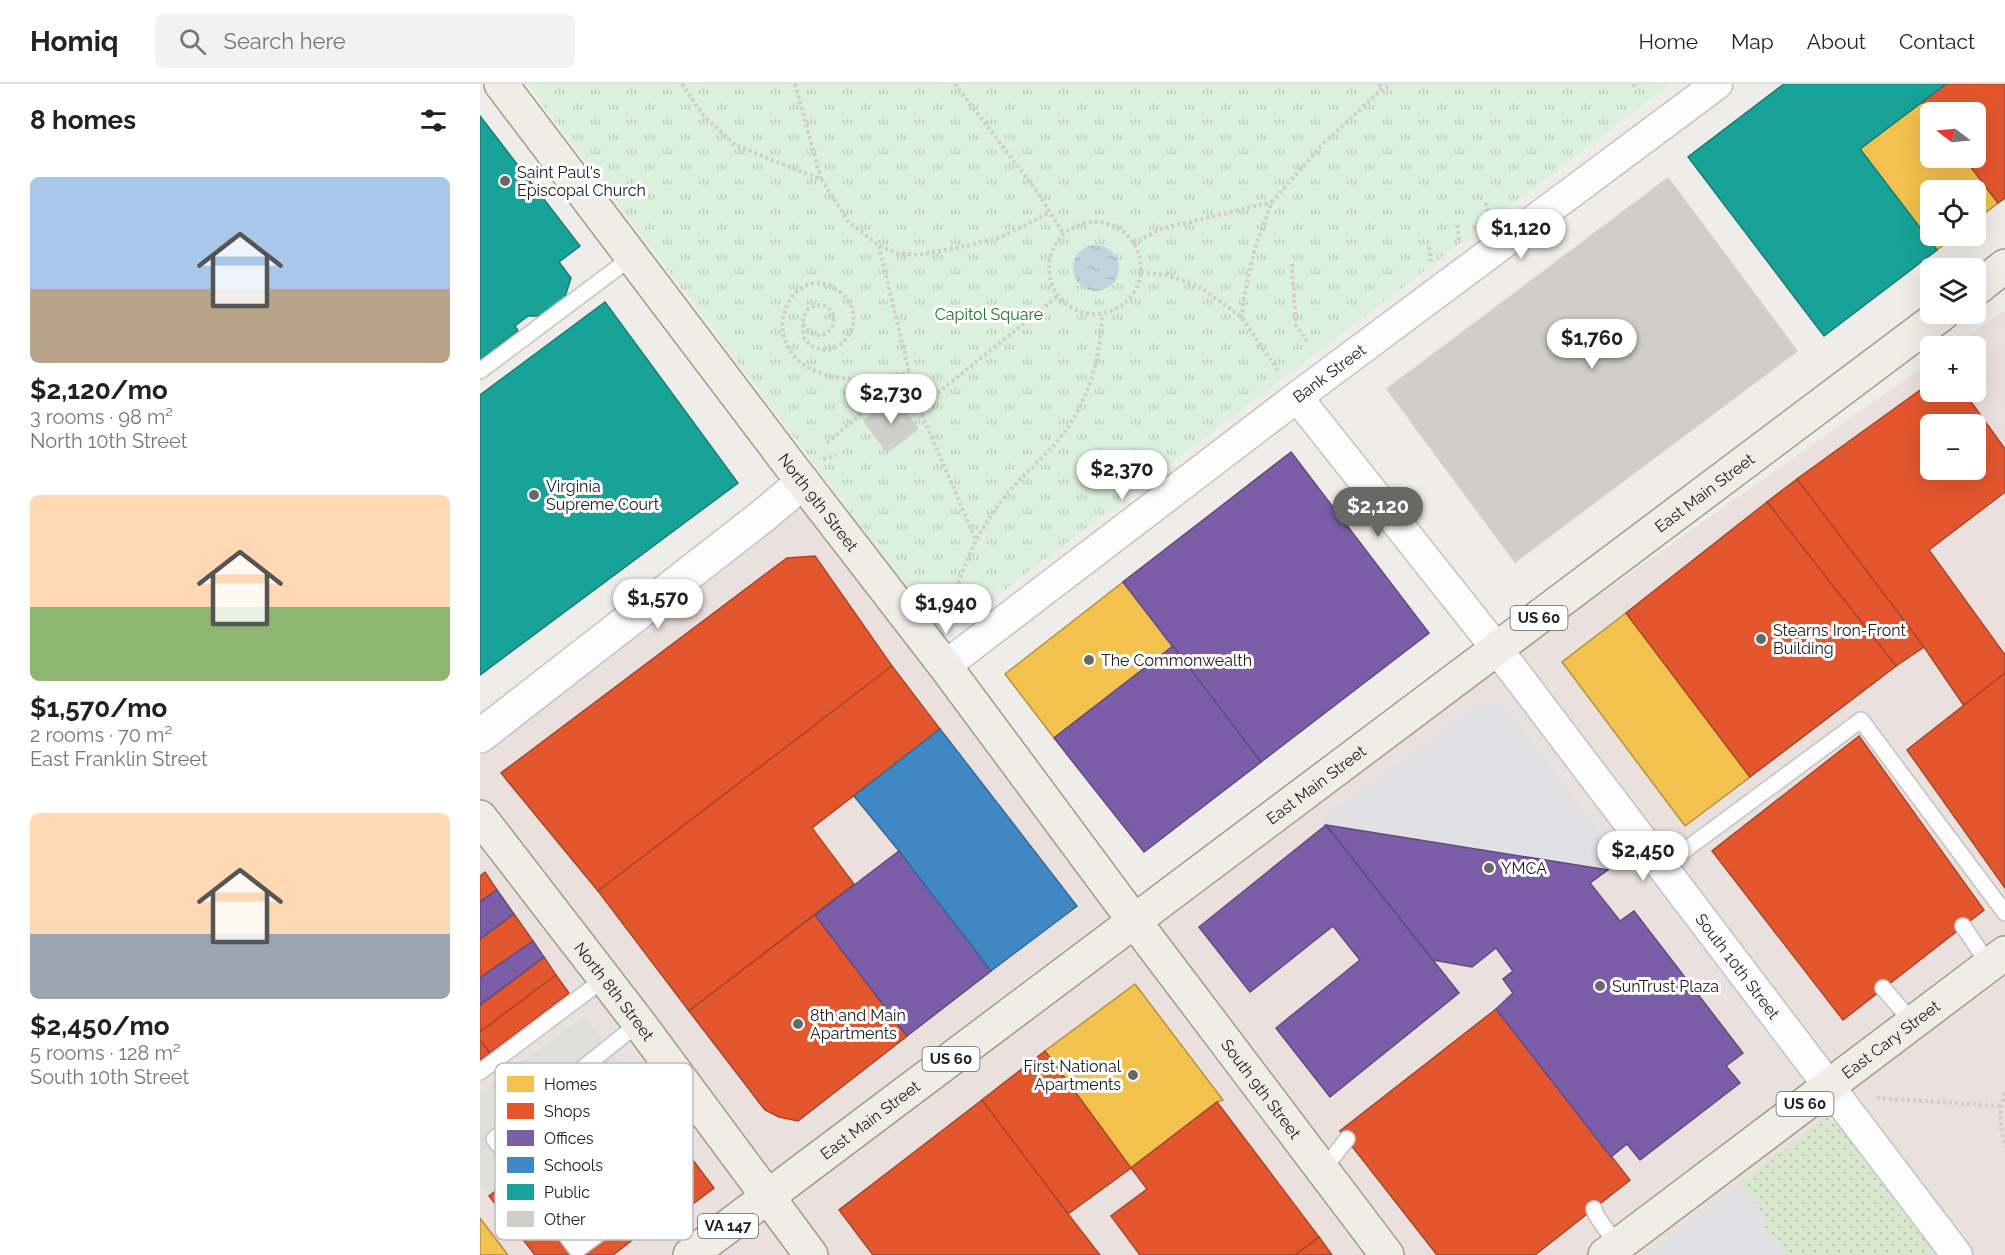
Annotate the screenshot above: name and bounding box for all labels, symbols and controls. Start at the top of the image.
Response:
search box [155,14,575,68]
text: Homiq [30,25,119,58]
icon: search [176,25,209,58]
text: Search here [224,28,346,54]
text: Home [1639,29,1698,54]
text: Map [1731,29,1774,54]
text: About [1807,29,1866,54]
text: Contact [1899,29,1975,54]
north arrow [1920,102,1986,168]
map controls [1920,102,1986,480]
icon: filters [417,104,450,137]
text: 8 homes [30,105,136,135]
place label: Saint Paul's Episcopal Church [517,163,646,200]
marker: Saint Paul's Episcopal Church [498,174,512,188]
button: locate [1920,180,1986,246]
pin: $1,120 [1472,209,1570,260]
icon: home [186,216,294,324]
text: $1,120 [1491,216,1551,240]
button: layers [1920,258,1986,324]
park label: Capitol Square [935,305,1043,324]
pin: $1,760 [1543,319,1641,370]
text: $1,760 [1561,326,1623,350]
button: + [1920,336,1986,402]
street label: Bank Street [1289,340,1370,407]
pin: $2,730 [842,374,940,425]
text: $2,120/mo [30,375,168,405]
text: $2,730 [860,381,922,405]
text: 3 rooms · 98 m² [30,405,173,429]
button: − [1920,414,1986,480]
text: North 10th Street [30,429,187,453]
street label: East Main Street [1651,449,1759,537]
street label: North 9th Street [774,450,862,556]
pin: $2,370 [1073,450,1171,501]
text: $2,370 [1090,457,1154,481]
place label: Virginia Supreme Court [546,477,660,514]
pin: $2,120 [1329,487,1427,538]
marker: Virginia Supreme Court [527,488,541,502]
text: $2,120 [1347,494,1409,518]
icon: home [186,534,294,642]
pin: $1,570 [609,579,707,630]
pin: $1,940 [897,584,995,635]
text: $1,570 [627,586,689,610]
text: $1,940 [915,591,977,615]
road number: US 60 [1510,606,1568,630]
place label: Stearns Iron-Front Building [1773,621,1907,658]
marker: Stearns Iron-Front Building [1754,632,1768,646]
place label: The Commonwealth [1101,651,1252,670]
marker: The Commonwealth [1082,653,1096,667]
text: $1,570/mo [30,693,167,723]
text: 2 rooms · 70 m² [30,723,172,747]
street label: East Main Street [1263,741,1370,829]
text: East Franklin Street [30,747,208,771]
pin: $2,450 [1594,831,1692,882]
text: $2,450 [1611,838,1675,862]
icon: home [186,852,294,960]
place label: YMCA [1501,859,1547,878]
marker: YMCA [1482,861,1496,875]
street label: South 10th Street [1691,910,1784,1024]
street label: North 8th Street [570,939,658,1045]
place label: SunTrust Plaza [1612,977,1719,996]
marker: SunTrust Plaza [1593,979,1607,993]
street label: East Cary Street [1838,996,1944,1083]
place label: 8th and Main Apartments [810,1006,906,1043]
text: $2,450/mo [30,1011,169,1041]
marker: 8th and Main Apartments [791,1017,805,1031]
street label: South 9th Street [1217,1035,1305,1143]
text: 5 rooms · 128 m² [30,1041,181,1065]
road number: US 60 [922,1047,980,1071]
place label: First National Apartments [1024,1057,1122,1094]
legend [495,1063,693,1240]
text: South 10th Street [30,1065,189,1089]
marker: First National Apartments [1126,1068,1140,1082]
text: Homes [544,1075,597,1094]
street label: East Main Street [817,1076,924,1164]
road number: US 60 [1776,1092,1834,1116]
text: Shops [544,1102,590,1121]
text: Offices [544,1129,594,1148]
text: Schools [544,1156,603,1175]
text: Public [544,1183,590,1202]
text: Other [544,1210,586,1229]
road number: VA 147 [698,1214,758,1238]

